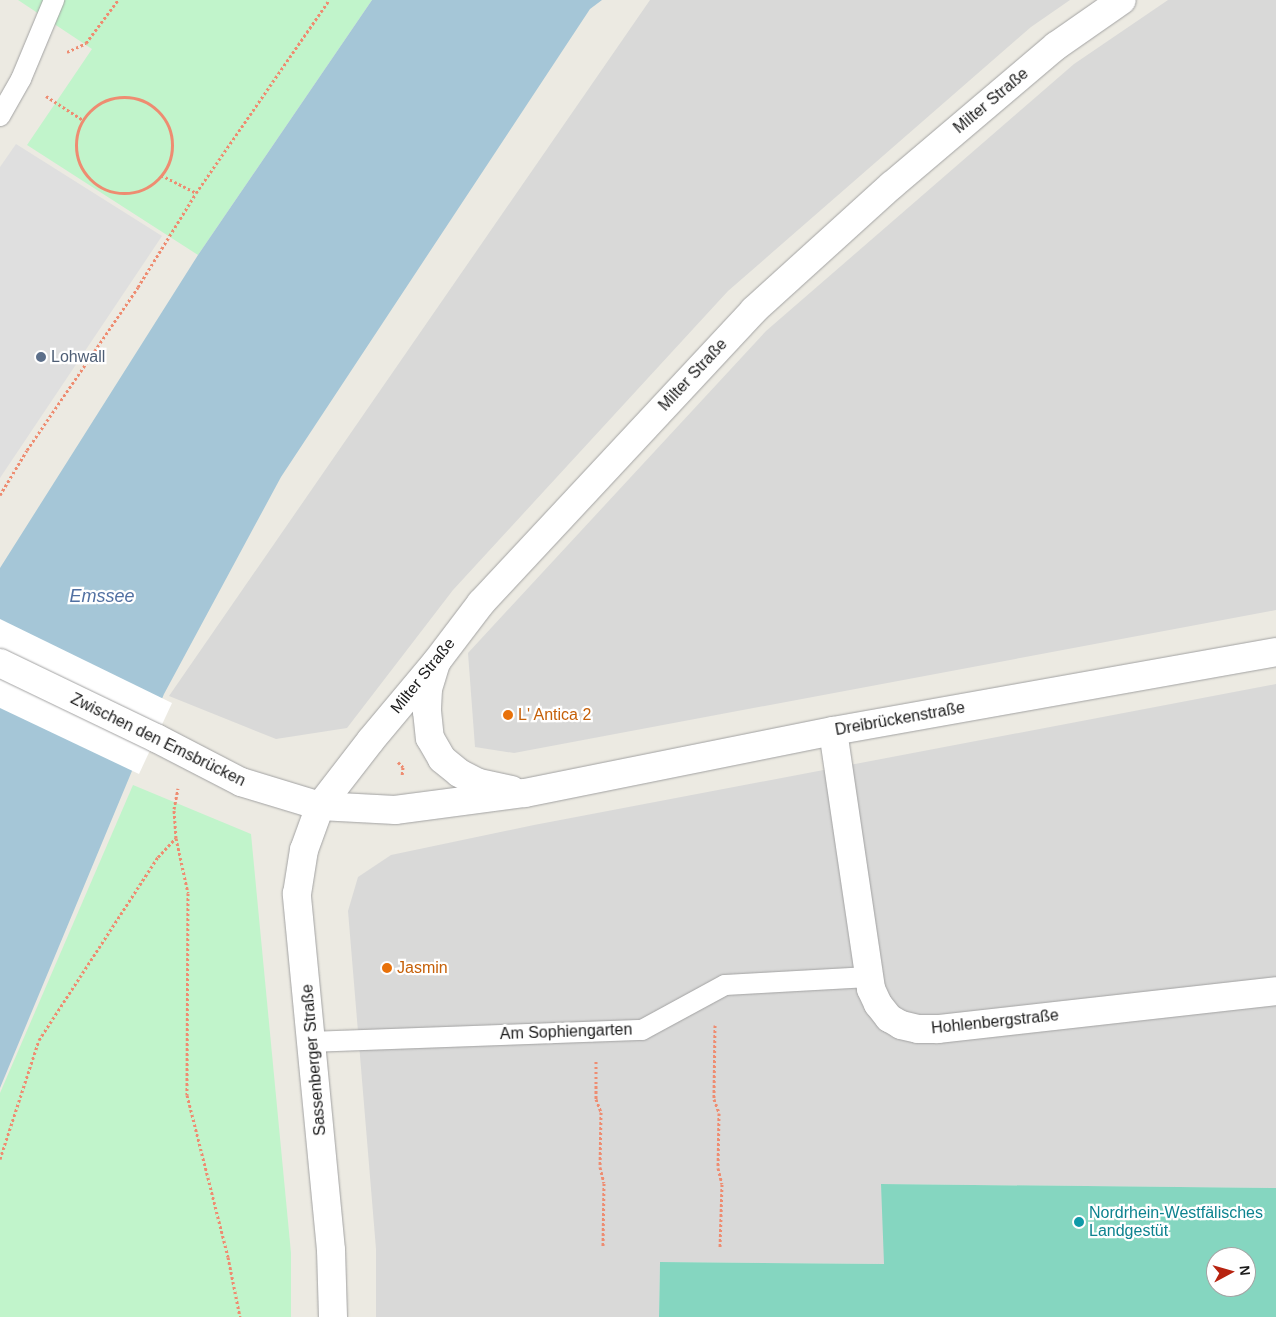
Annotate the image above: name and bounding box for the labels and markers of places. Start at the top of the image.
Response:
place label: Lohwall [51,347,105,367]
marker: Lohwall [35,351,47,363]
place label: L' Antica 2 [518,705,592,725]
marker: L' Antica 2 [502,709,514,721]
place label: Jasmin [397,958,448,978]
marker: Jasmin [381,962,393,974]
place label: Nordrhein-Westfälisches Landgestüt [1089,1203,1263,1241]
marker: Nordrhein-Westfälisches Landgestüt [1073,1216,1085,1228]

